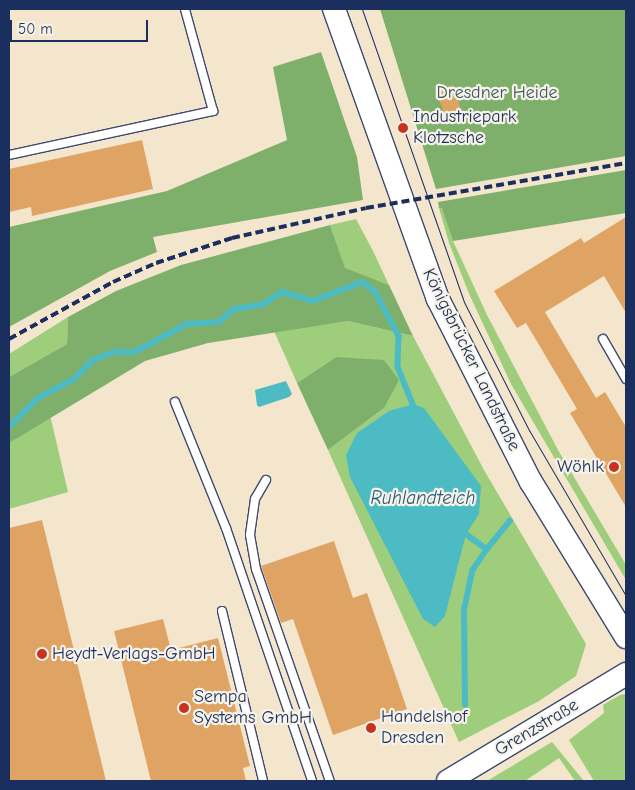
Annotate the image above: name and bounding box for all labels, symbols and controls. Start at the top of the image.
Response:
scale bar [12,10,150,42]
text: 50 m [18,20,53,38]
park label: Dresdner Heide [437,82,557,104]
place label: Industriepark Klotzsche [413,107,516,150]
marker: Industriepark Klotzsche [397,122,409,134]
street label: Königsbrücker Landstraße [417,265,525,455]
place label: Wöhlk [557,456,604,478]
marker: Wöhlk [608,461,620,473]
water label: Ruhlandteich [371,488,475,510]
place label: Heydt-Verlags-GmbH [52,643,216,665]
marker: Heydt-Verlags-GmbH [36,648,48,660]
place label: Sempa Systems GmbH [194,687,312,730]
street label: Grenzstraße [491,695,583,761]
marker: Sempa Systems GmbH [178,702,190,714]
place label: Handelshof Dresden [381,707,467,750]
marker: Handelshof Dresden [365,722,377,734]

